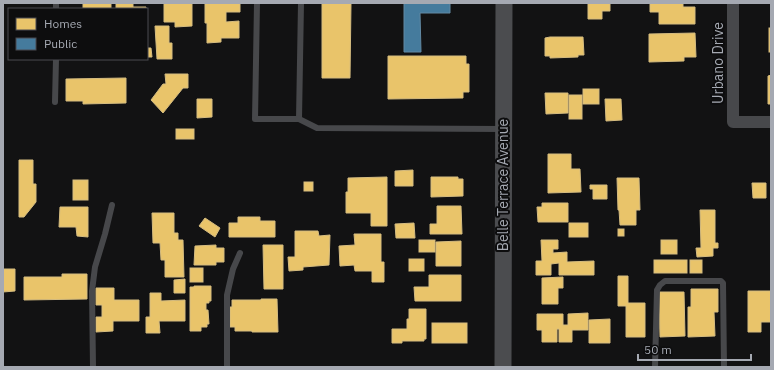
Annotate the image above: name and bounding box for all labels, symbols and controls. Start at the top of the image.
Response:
legend [8,8,148,60]
text: Homes [44,16,82,31]
street label: Urbano Drive [709,22,727,104]
text: Public [44,36,77,51]
street label: Belle Terrace Avenue [494,118,512,251]
scale bar [638,336,751,362]
text: 50 m [644,342,672,357]

